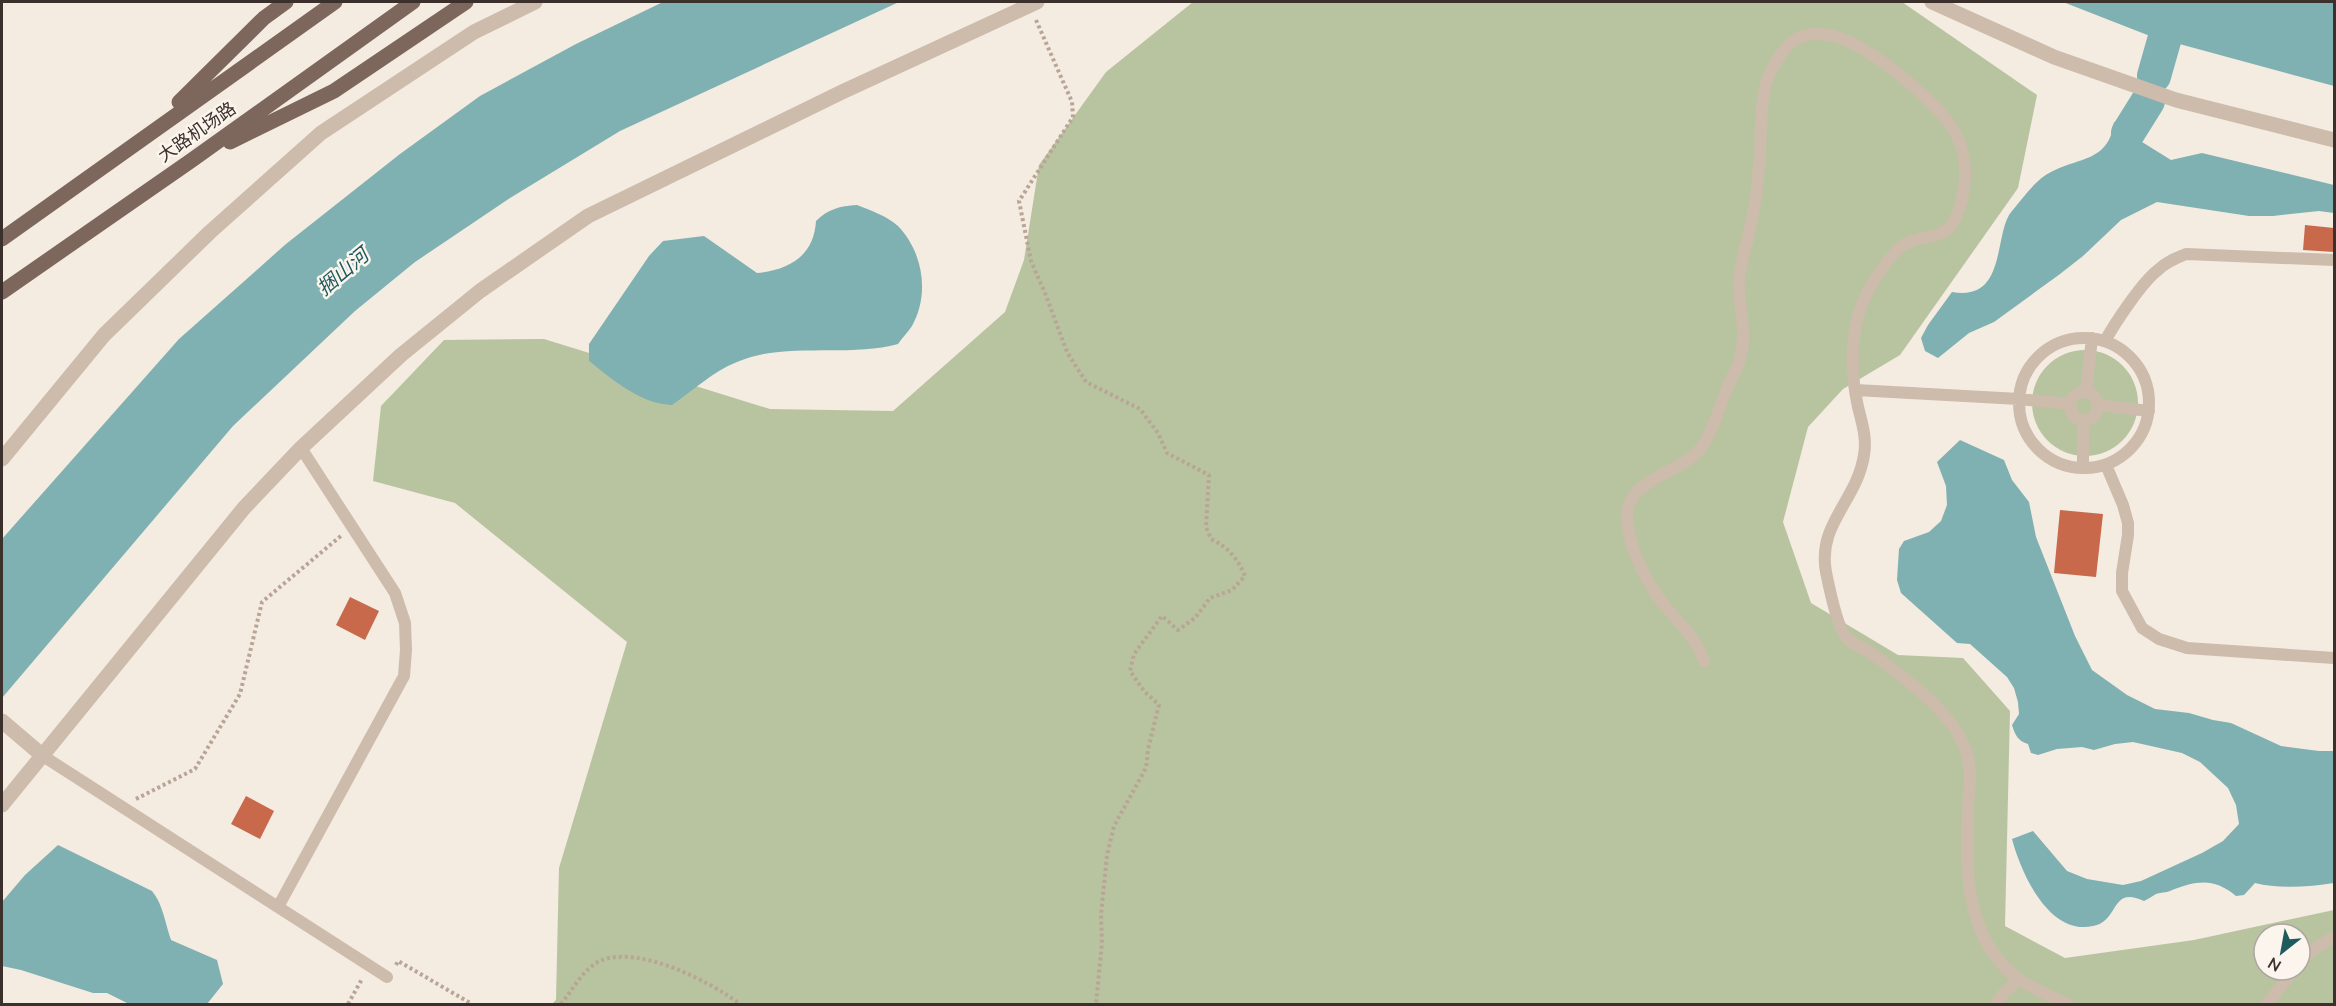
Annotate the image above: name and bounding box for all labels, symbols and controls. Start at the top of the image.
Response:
street label: 大路机场路 [153,96,241,168]
water label: 捆山河 [311,240,378,302]
north arrow [2252,922,2312,982]
text: N [2264,951,2286,977]

